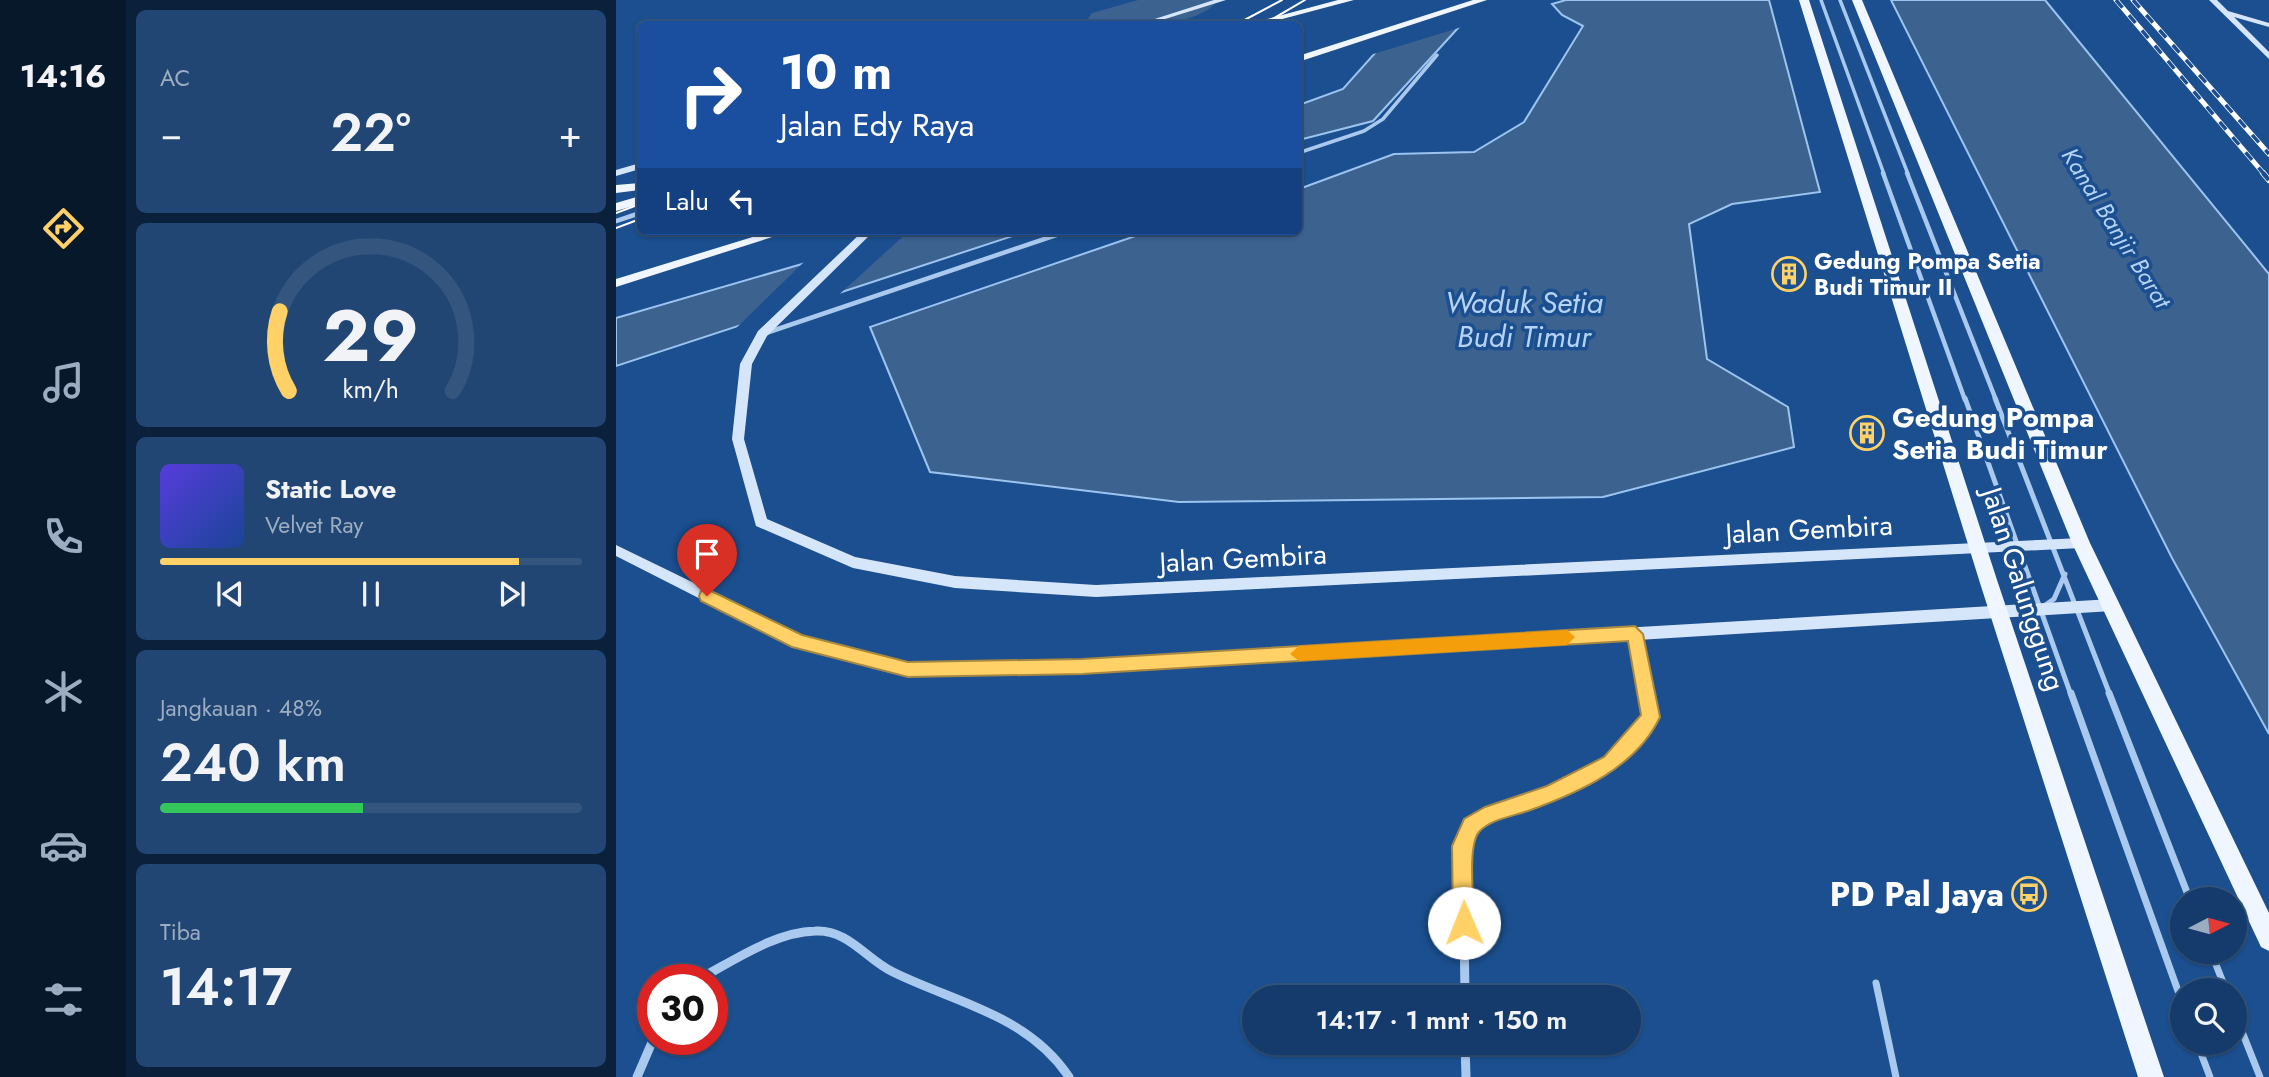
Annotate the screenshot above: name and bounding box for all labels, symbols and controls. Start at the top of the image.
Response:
text: 10 m [780,37,892,107]
icon: right [665,49,756,140]
text: 14:16 [20,53,106,99]
text: AC [160,61,190,95]
text: 22° [330,95,411,171]
text: Jalan Edy Raya [780,102,974,148]
text: − [160,106,182,161]
text: + [559,106,582,161]
water label: Kanal Banjir Barat [2053,141,2181,316]
text: Lalu [665,182,709,220]
icon: left [723,182,761,220]
icon: directions [39,204,88,253]
place label: Gedung Pompa Setia Budi Timur II [1814,244,2041,304]
building icon: Gedung Pompa Setia Budi Timur II [1770,255,1808,293]
water label: Waduk Setia Budi Timur [1445,281,1604,358]
text: 29 [323,284,419,389]
icon: music [39,358,88,407]
text: km/h [343,371,399,407]
place label: Gedung Pompa Setia Budi Timur [1892,397,2108,470]
building icon: Gedung Pompa Setia Budi Timur [1848,414,1886,452]
text: Static Love [265,470,397,508]
street label: Jalan Galunggung [1970,478,2076,696]
street label: Jalan Gembira [1720,505,1894,555]
text: Velvet Ray [265,508,363,542]
icon: phone [39,512,88,561]
pin [677,524,737,596]
street label: Jalan Gembira [1154,534,1328,584]
icon: arrive [688,535,726,573]
icon: previous [211,575,249,613]
icon: pause [352,575,390,613]
icon: next [493,575,531,613]
icon: climate [39,667,88,716]
text: Jangkauan · 48% [160,691,322,725]
text: 240 km [160,725,346,801]
icon: car [39,821,88,870]
place label: PD Pal Jaya [1830,871,2004,918]
bus stop icon: PD Pal Jaya [2010,875,2048,913]
position arrow [1427,886,1501,960]
north arrow [2170,887,2247,964]
map controls [2170,887,2247,1055]
text: Tiba [160,915,201,949]
text: 14:17 [160,949,292,1025]
speed limit sign: 30 [637,964,728,1055]
icon: filters [39,975,88,1024]
button: search [2170,978,2247,1055]
text: 14:17 · 1 mnt · 150 m [1316,1001,1567,1039]

